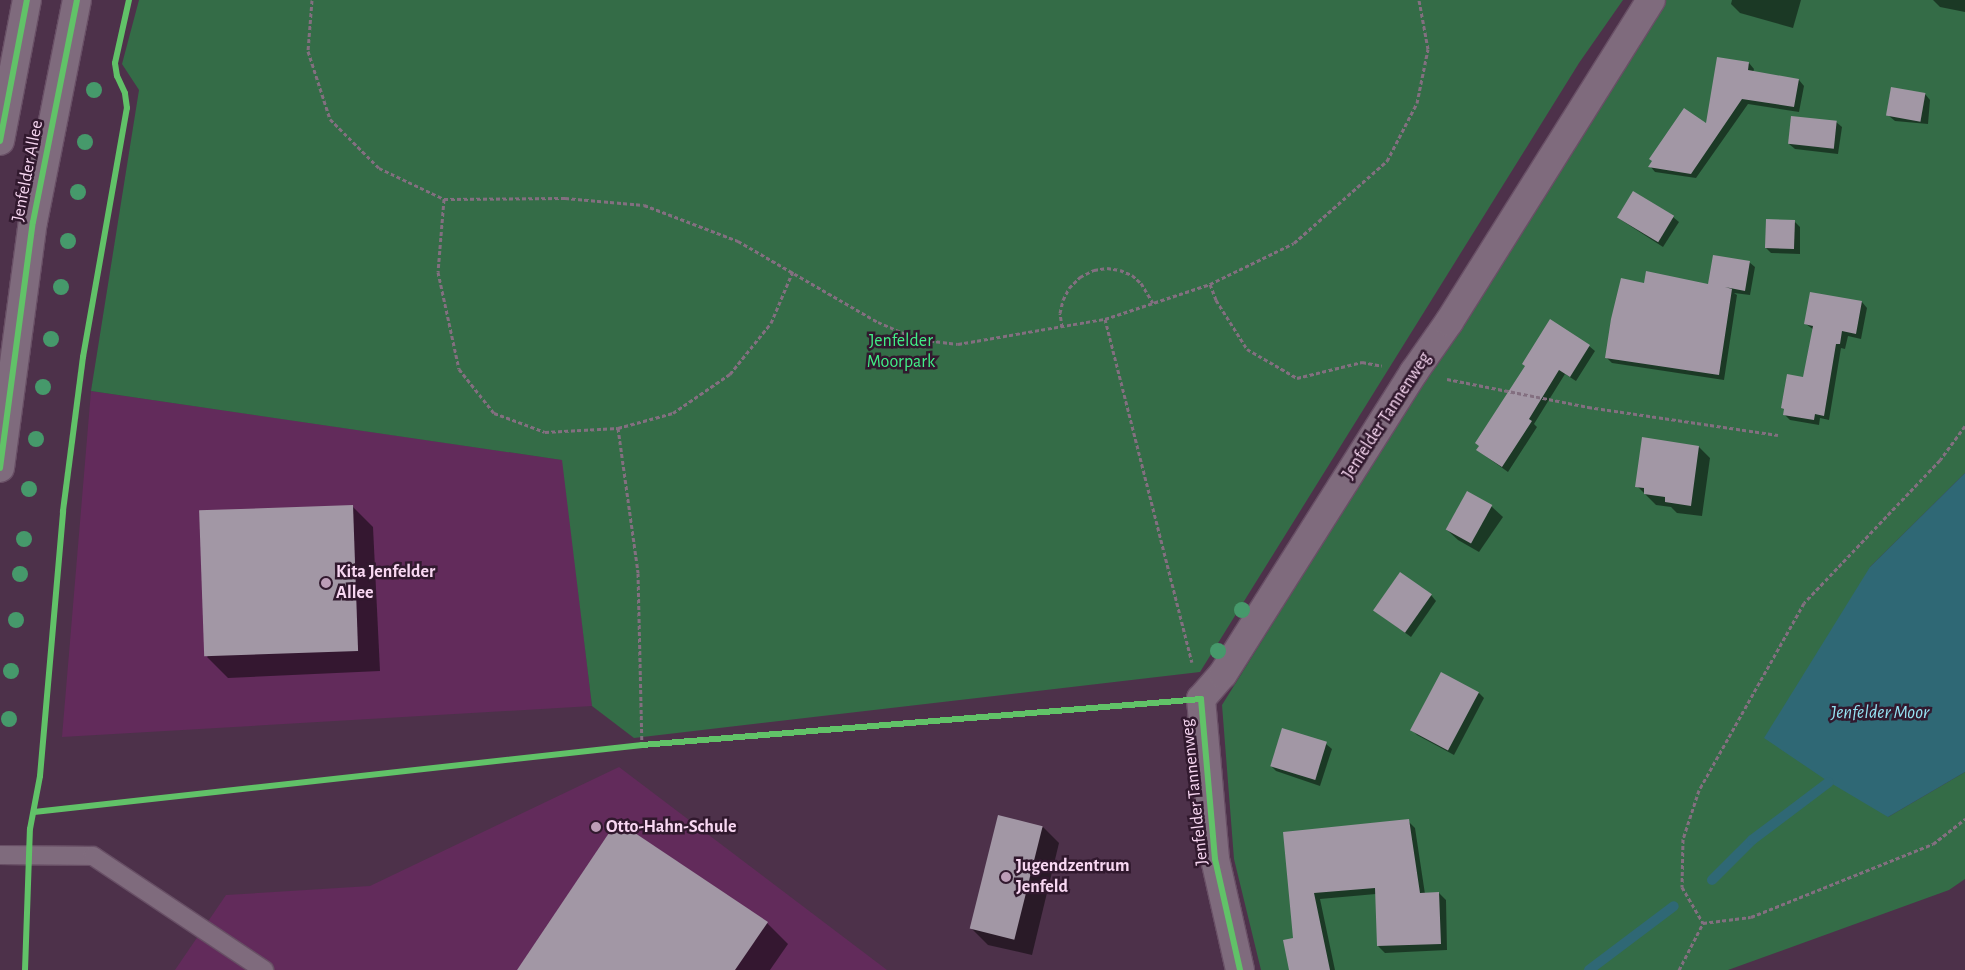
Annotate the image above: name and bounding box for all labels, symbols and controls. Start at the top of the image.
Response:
street label: Jenfelder Allee [8,118,48,224]
park label: Jenfelder Moorpark [867,331,935,374]
street label: Jenfelder Tannenweg [1338,348,1436,484]
place label: Kita Jenfelder Allee [336,562,435,604]
marker: Kita Jenfelder Allee [320,577,332,589]
water label: Jenfelder Moor [1831,702,1929,724]
street label: Jenfelder Tannenweg [1177,718,1213,866]
place label: Otto-Hahn-Schule [606,816,737,838]
marker: Otto-Hahn-Schule [590,821,602,833]
place label: Jugendzentrum Jenfeld [1016,856,1129,899]
marker: Jugendzentrum Jenfeld [1000,871,1012,883]

